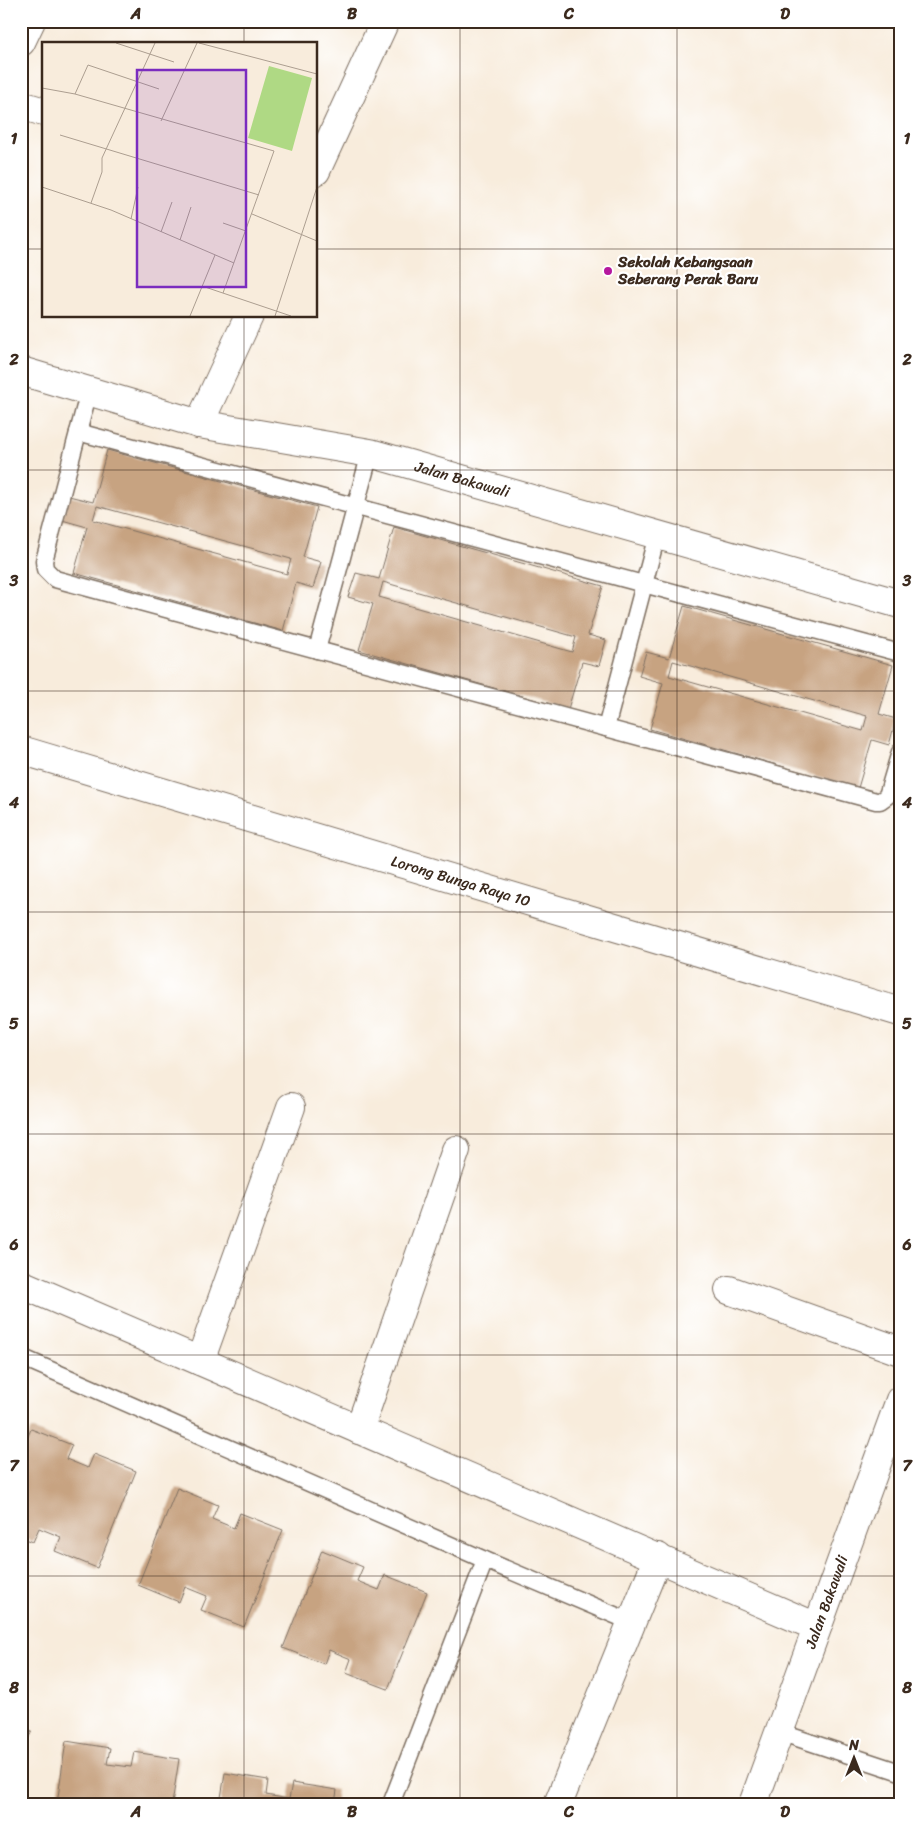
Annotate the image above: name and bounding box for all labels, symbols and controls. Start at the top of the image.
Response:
text: A [130,0,141,28]
text: B [347,0,358,28]
text: C [563,0,575,28]
text: D [780,0,790,28]
inset map [42,42,318,318]
text: 1 [11,124,18,153]
text: 1 [904,124,911,153]
place label: Sekolah Kebangsaan Seberang Perak Baru [617,249,759,292]
marker: Sekolah Kebangsaan Seberang Perak Baru [602,265,614,277]
text: 2 [8,345,19,374]
text: 2 [901,345,912,374]
street label: Jalan Bakawali [411,453,513,505]
text: 3 [9,566,19,595]
text: 3 [902,566,912,595]
text: 4 [8,788,19,817]
text: 4 [901,788,912,817]
street label: Lorong Bunga Raya 10 [388,848,534,914]
text: 5 [9,1009,19,1038]
text: 5 [902,1009,912,1038]
text: 6 [8,1230,19,1259]
text: 6 [901,1230,912,1259]
text: 7 [9,1451,20,1480]
text: 7 [902,1451,913,1480]
street label: Jalan Bakawali [797,1551,856,1653]
text: 8 [8,1673,19,1702]
text: 8 [901,1673,912,1702]
north arrow [828,1732,878,1782]
text: N [848,1733,859,1758]
text: A [130,1797,141,1825]
text: B [347,1797,358,1825]
text: C [563,1797,575,1825]
text: D [780,1797,790,1825]

